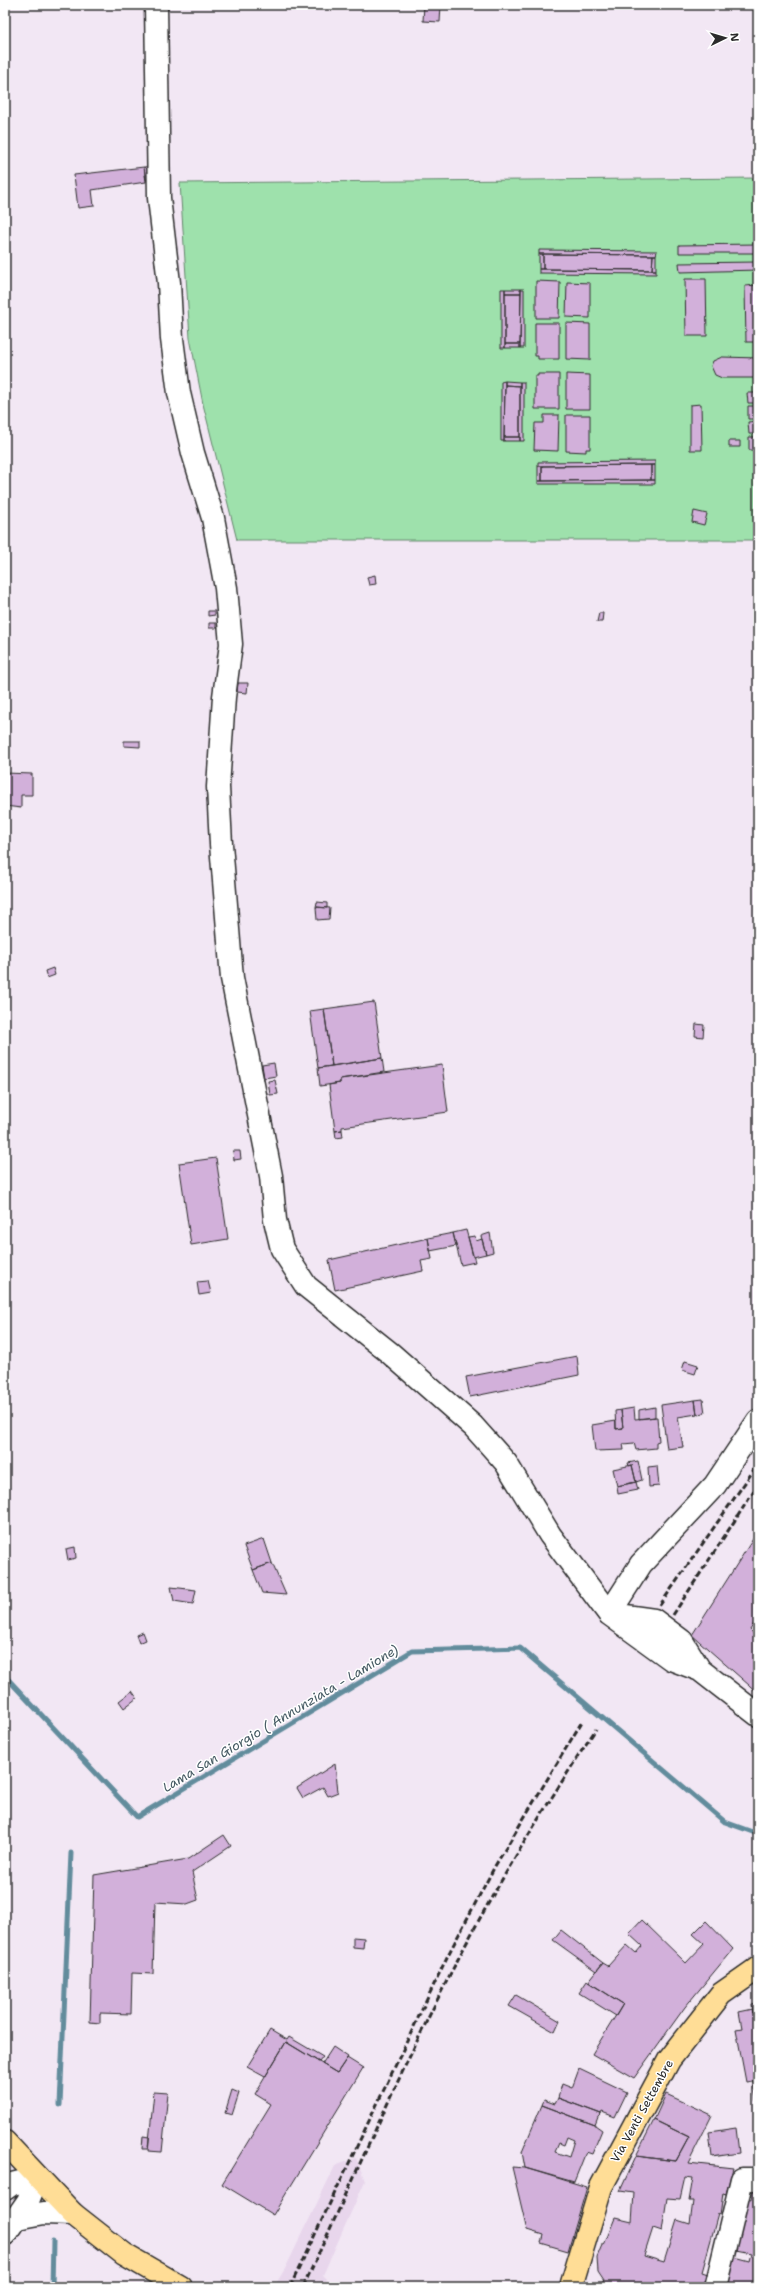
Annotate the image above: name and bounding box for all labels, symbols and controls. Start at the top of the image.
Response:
north arrow [705,18,745,58]
text: N [727,32,742,42]
water label: Lama San Giorgio ( Annunziata - Lamione) [159,1641,401,1796]
street label: Via Venti Settembre [607,2057,677,2165]

